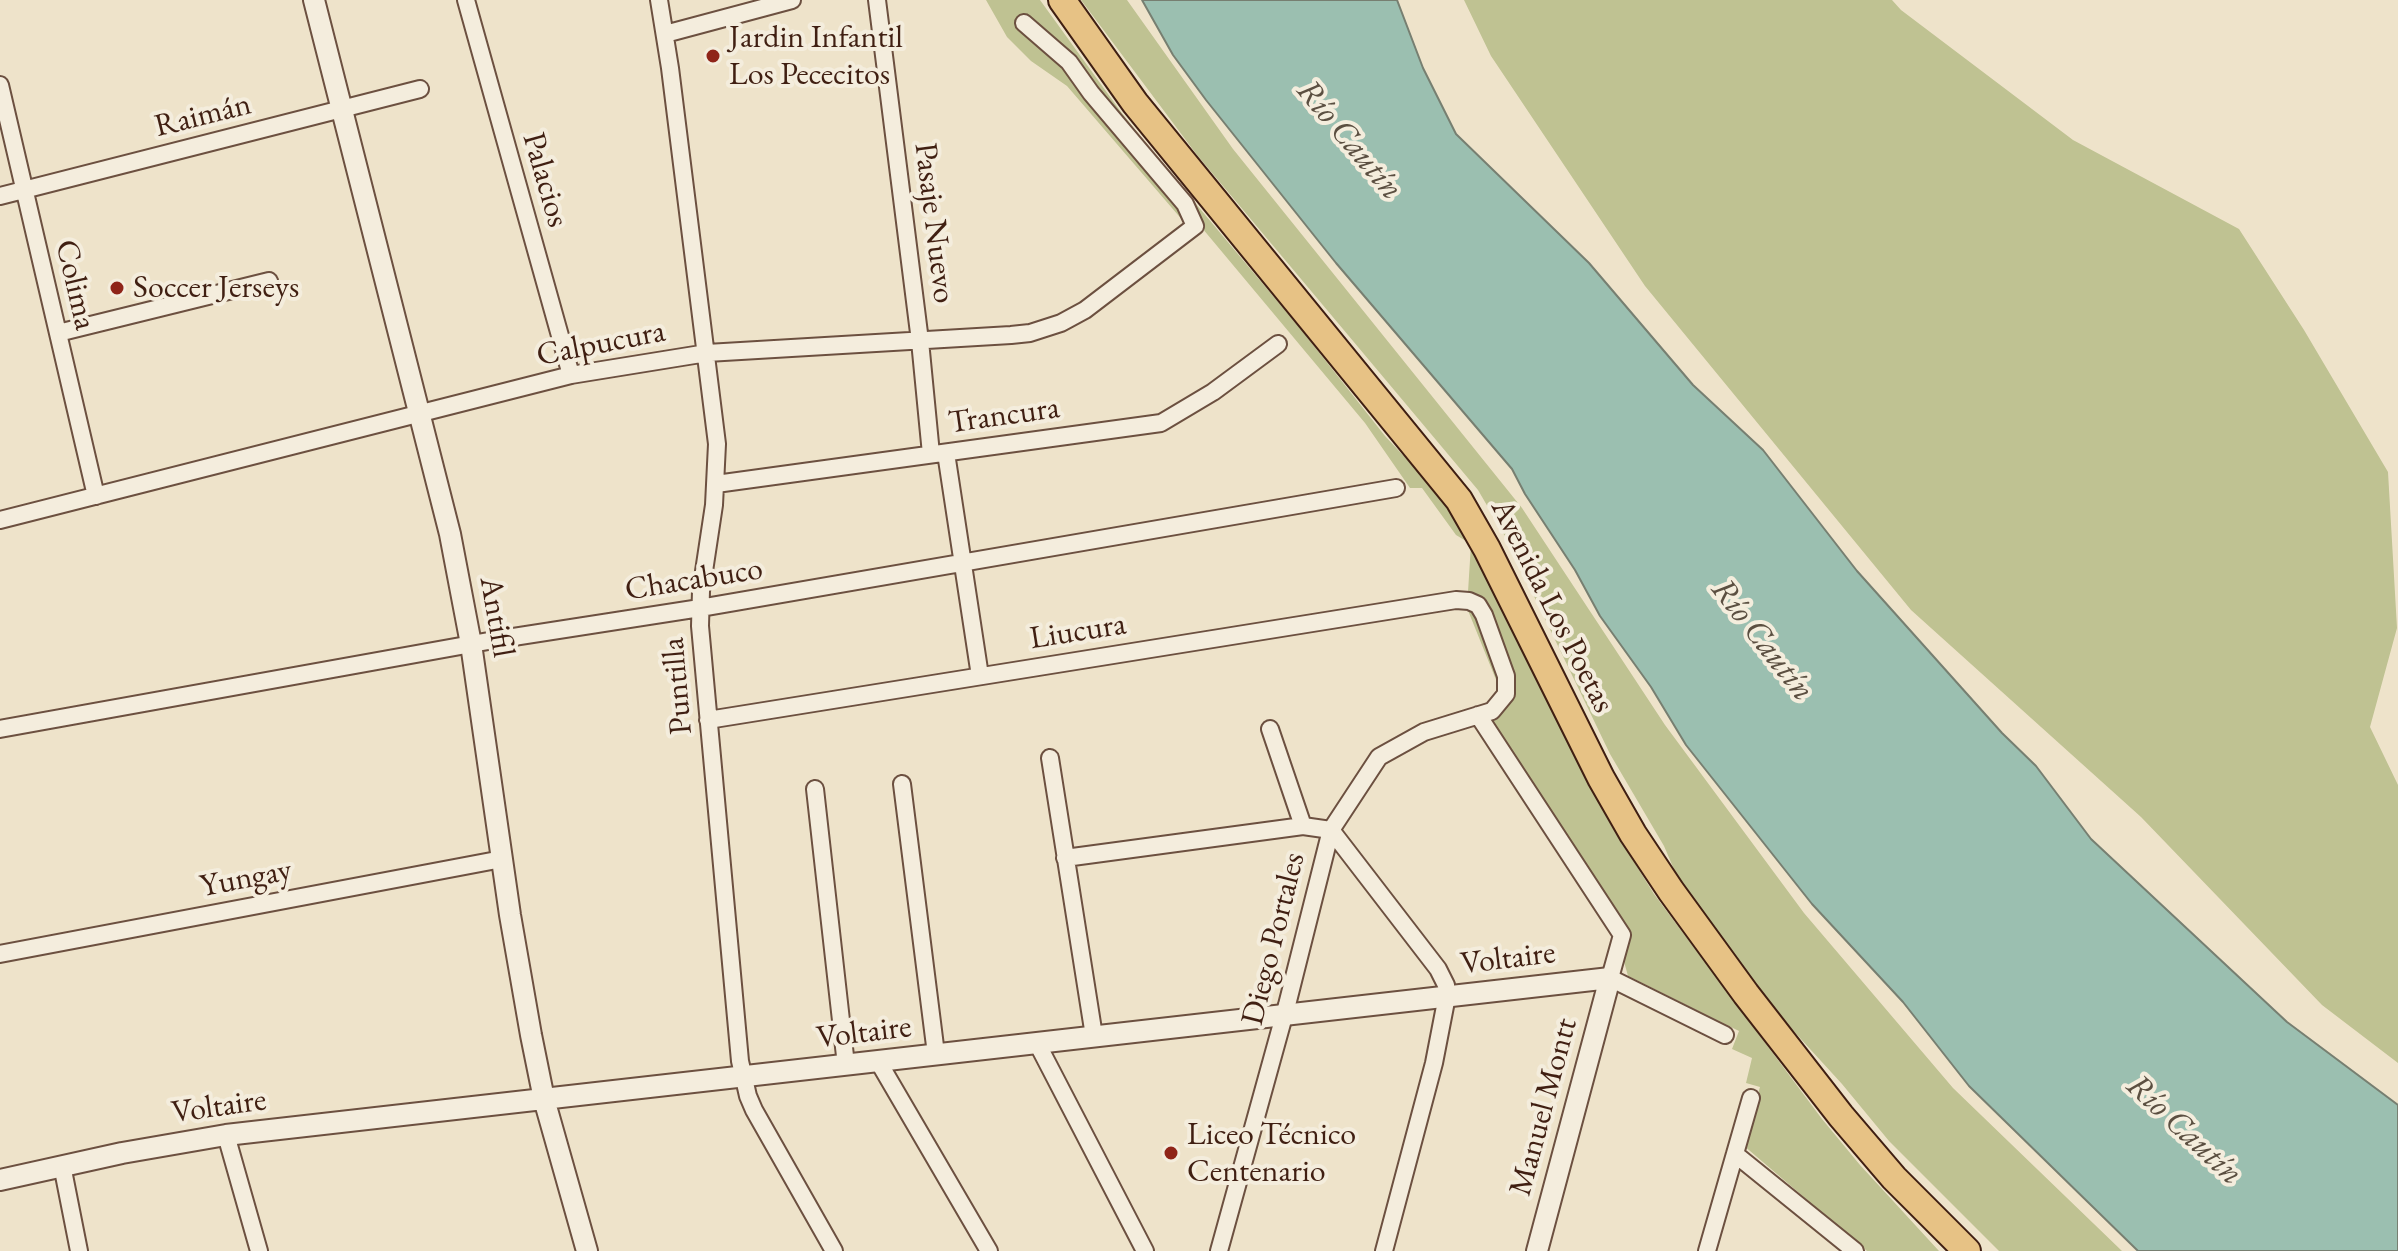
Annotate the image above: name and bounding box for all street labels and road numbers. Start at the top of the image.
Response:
street label: Raimán [151,86,255,146]
street label: Palacios [513,128,577,232]
street label: Pasaje Nuevo [905,141,963,305]
street label: Colima [46,236,104,334]
street label: Calpucura [534,313,668,375]
street label: Trancura [946,389,1062,443]
street label: Avenida Los Poetas [1482,493,1622,719]
street label: Chacabuco [622,550,766,610]
street label: Antifil [470,574,522,660]
street label: Liucura [1027,605,1129,659]
street label: Puntilla [655,636,701,736]
street label: Diego Portales [1234,849,1314,1029]
street label: Yungay [197,851,295,907]
street label: Voltaire [1458,934,1558,984]
street label: Voltaire [814,1008,914,1058]
street label: Manuel Montt [1502,1014,1586,1200]
street label: Voltaire [169,1081,269,1133]

